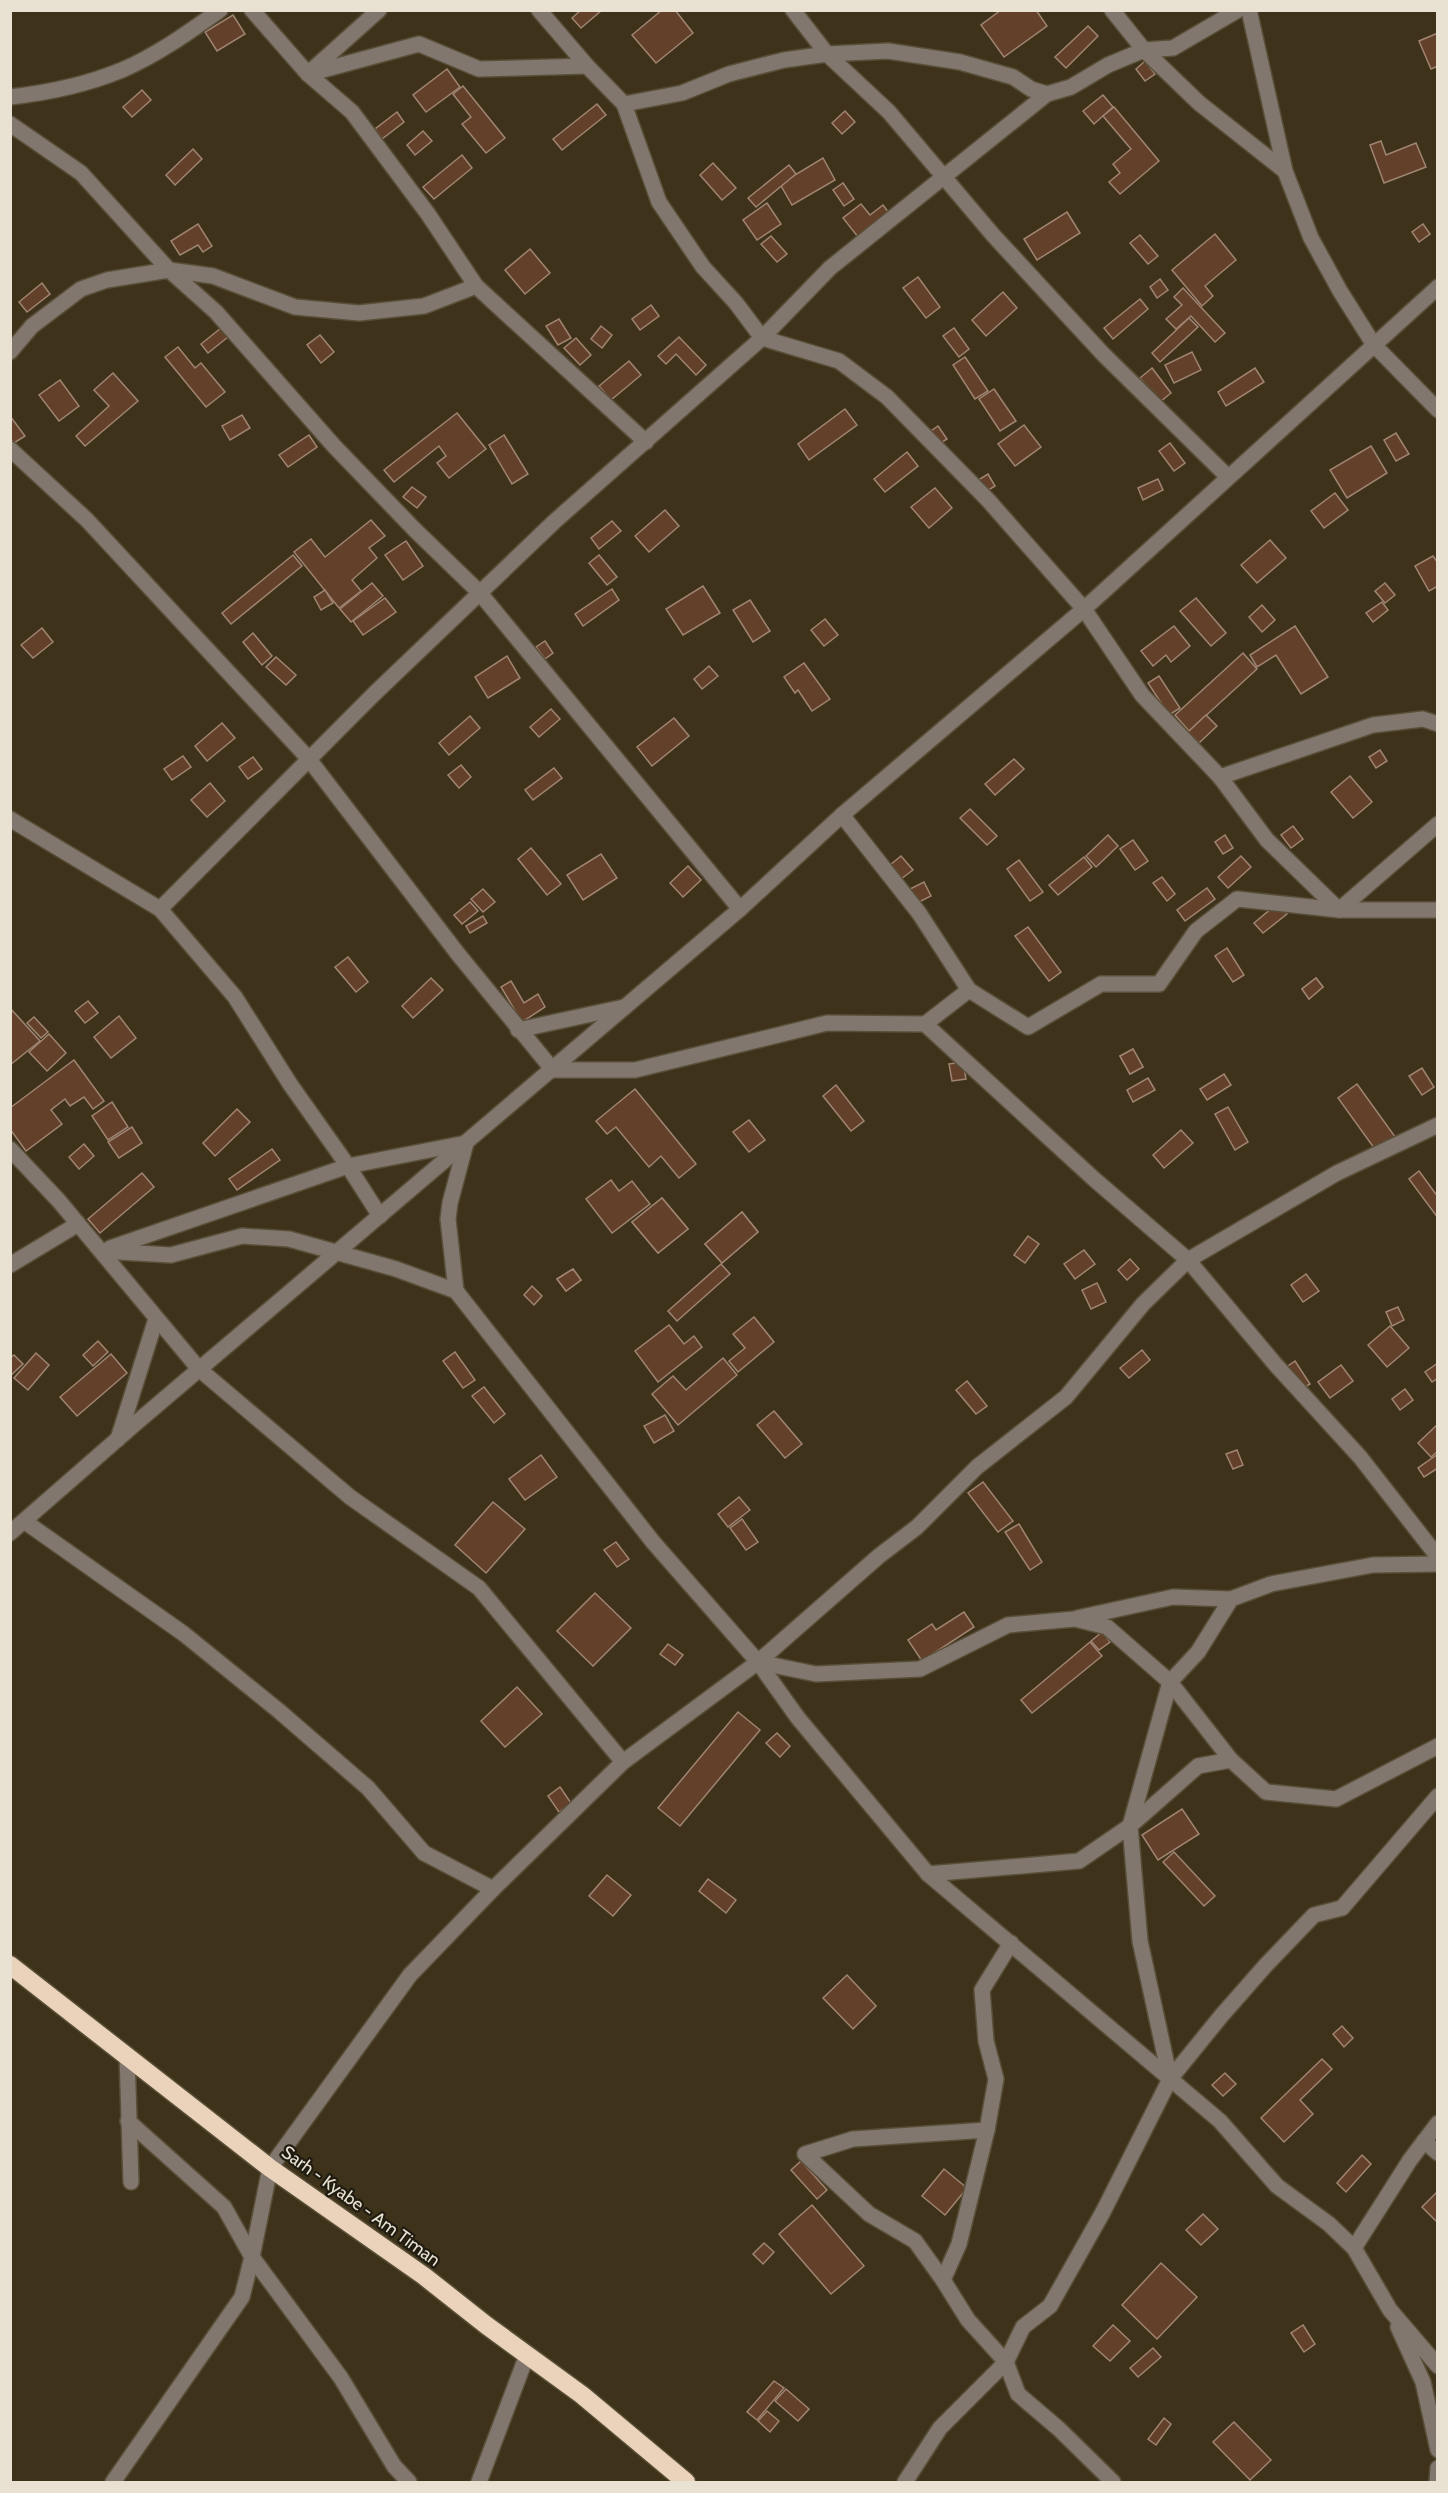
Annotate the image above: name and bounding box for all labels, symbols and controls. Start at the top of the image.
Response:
street label: Sarh - Kyabe - Am Timan [277,2141,445,2271]

